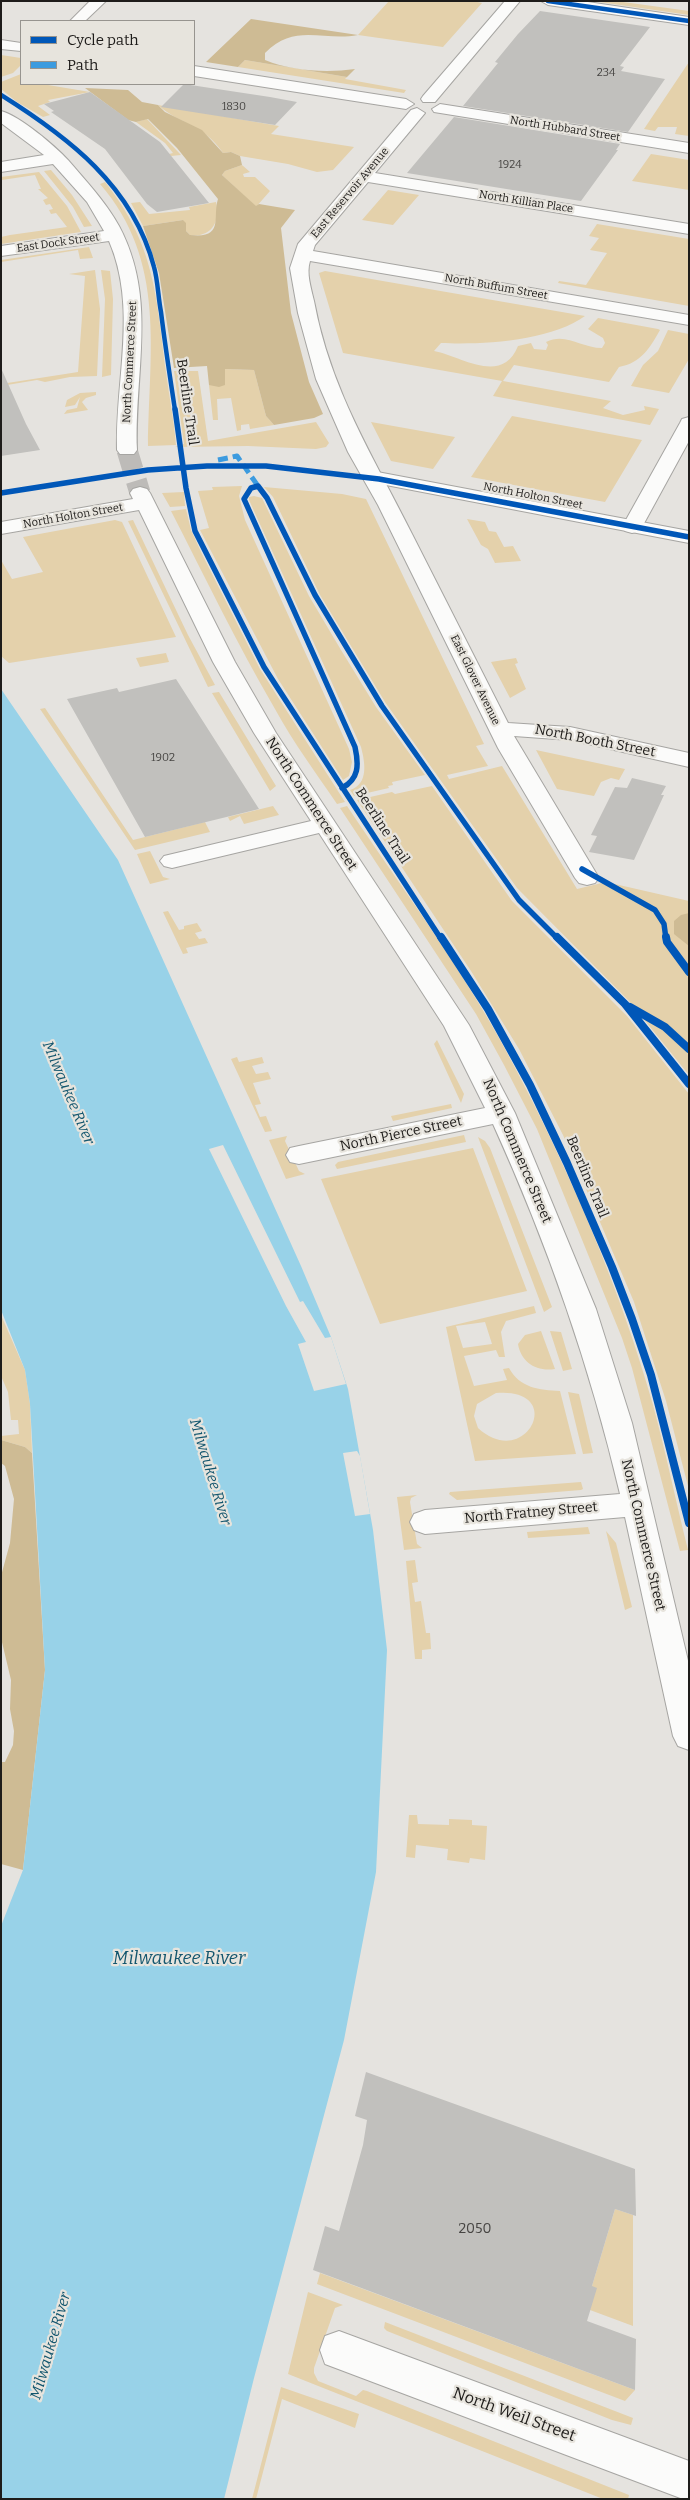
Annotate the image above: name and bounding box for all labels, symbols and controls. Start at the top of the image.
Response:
legend [20,20,195,85]
text: Cycle path [67,31,139,49]
text: Path [67,56,98,74]
house number: 234 [597,66,615,80]
house number: 1830 [222,100,246,114]
street label: North Hubbard Street [509,114,621,144]
street label: East Reservoir Avenue [308,145,392,241]
house number: 1924 [498,158,522,172]
street label: North Killian Place [478,188,574,216]
street label: East Dock Street [16,231,100,255]
street label: North Buffum Street [443,271,549,303]
street label: North Commerce Street [120,301,140,423]
street label: Beerline Trail [173,358,201,446]
street label: North Holton Street [482,480,584,512]
street label: North Holton Street [22,501,124,531]
street label: East Glover Avenue [447,633,503,727]
street label: North Booth Street [533,721,657,761]
street label: North Commerce Street [262,734,360,874]
house number: 1902 [151,751,175,765]
street label: Beerline Trail [351,785,413,867]
water label: Milwaukee River [38,1039,98,1147]
street label: North Commerce Street [479,1076,555,1226]
street label: North Pierce Street [338,1113,464,1155]
street label: Beerline Trail [562,1134,612,1220]
water label: Milwaukee River [185,1417,235,1527]
street label: North Commerce Street [617,1457,669,1613]
street label: North Fratney Street [464,1499,598,1527]
water label: Milwaukee River [113,1948,245,1970]
house number: 2050 [458,2221,492,2237]
water label: Milwaukee River [27,2291,75,2401]
street label: North Weil Street [450,2384,578,2446]

